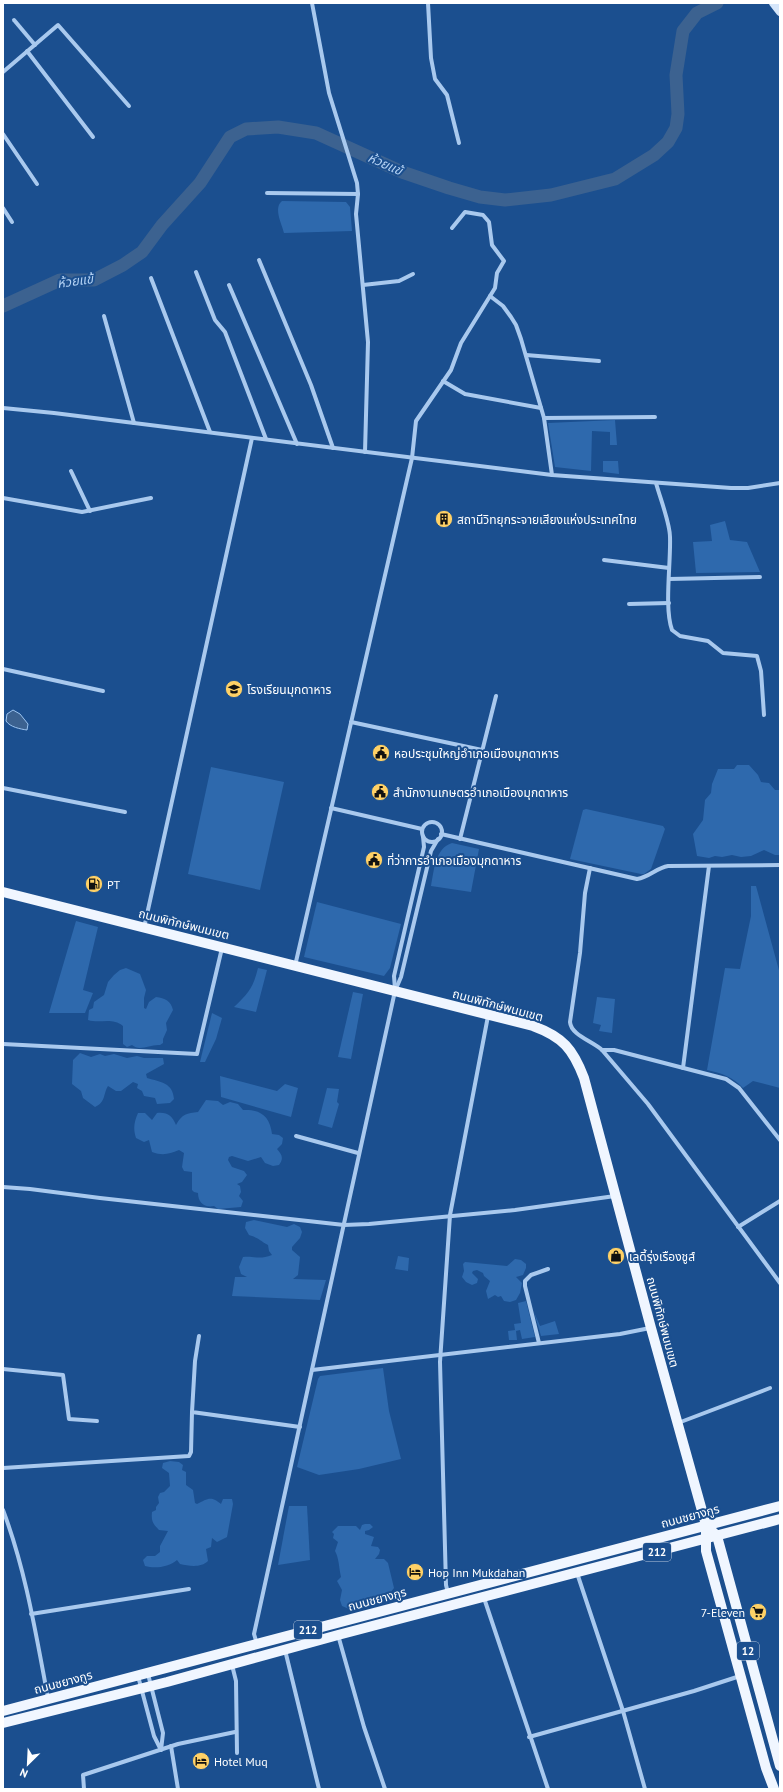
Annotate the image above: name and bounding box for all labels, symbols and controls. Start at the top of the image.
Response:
water label: ห้วยแข้ [365,149,407,180]
water label: ห้วยแข้ [56,270,96,292]
building icon: สถานีวิทยุกระจายเสียงแห่งประเทศไทย [434,509,454,529]
place label: สถานีวิทยุกระจายเสียงแห่งประเทศไทย [457,512,637,527]
school or university icon: โรงเรียนมุกดาหาร [224,679,244,699]
place label: โรงเรียนมุกดาหาร [247,682,331,697]
public building icon: หอประชุมใหญ่อำเภอเมืองมุกดาหาร [371,743,391,763]
place label: หอประชุมใหญ่อำเภอเมืองมุกดาหาร [394,746,559,761]
public building icon: สำนักงานเกษตรอำเภอเมืองมุกดาหาร [370,782,390,802]
place label: สำนักงานเกษตรอำเภอเมืองมุกดาหาร [393,785,568,800]
public building icon: ที่ว่าการอำเภอเมืองมุกดาหาร [364,850,384,870]
place label: ที่ว่าการอำเภอเมืองมุกดาหาร [387,852,521,868]
fuel station icon: PT [84,874,104,894]
place label: PT [107,877,121,892]
street label: ถนนพิทักษ์พนมเขต [137,905,231,943]
street label: ถนนพิทักษ์พนมเขต [451,986,545,1024]
shop icon: เลดี้รุ่งเรืองชูส์ [606,1246,626,1266]
place label: เลดี้รุ่งเรืองชูส์ [629,1248,695,1264]
street label: ถนนพิทักษ์พนมเขต [644,1275,682,1369]
street label: ถนนชยางกูร [659,1501,721,1531]
road number: 212 [643,1543,671,1561]
hotel icon: Hop Inn Mukdahan [405,1562,425,1582]
place label: Hop Inn Mukdahan [428,1565,525,1580]
street label: ถนนชยางกูร [346,1584,408,1614]
supermarket icon: 7-Eleven [748,1602,768,1622]
place label: 7-Eleven [701,1605,745,1620]
road number: 212 [294,1621,322,1639]
road number: 12 [737,1642,759,1660]
street label: ถนนชยางกูร [32,1667,94,1697]
north arrow [8,1744,48,1784]
hotel icon: Hotel Muq [191,1751,211,1771]
place label: Hotel Muq [214,1754,268,1769]
text: N [18,1765,30,1781]

